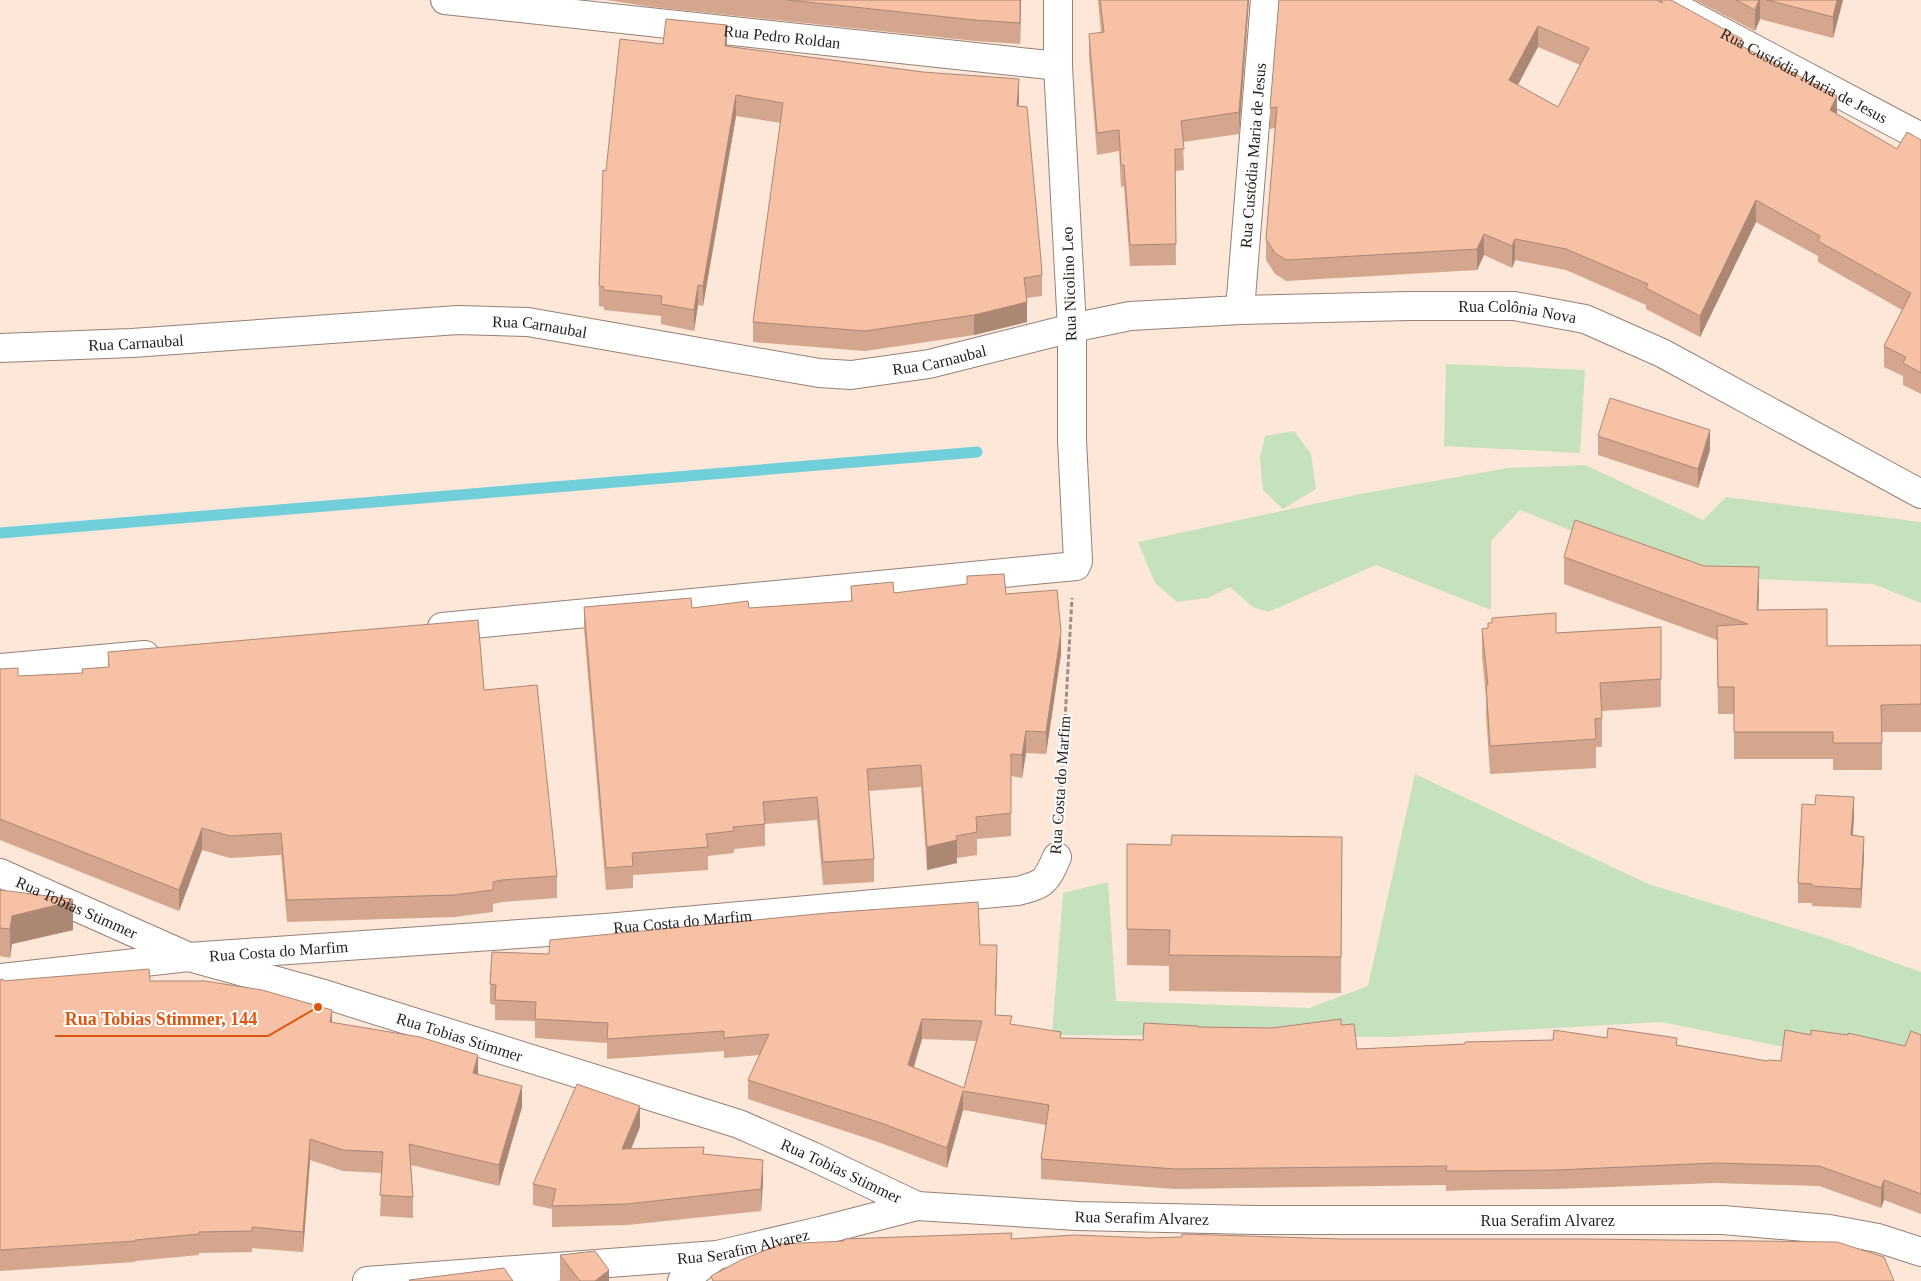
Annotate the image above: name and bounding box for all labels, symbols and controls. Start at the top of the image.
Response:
street label: Rua Pedro Roldan [723,22,841,51]
street label: Rua Custódia Maria de Jesus [1718,24,1890,126]
street label: Rua Custódia Maria de Jesus [1237,62,1268,249]
street label: Rua Nicolino Leo [1059,226,1079,342]
street label: Rua Colônia Nova [1458,297,1578,326]
street label: Rua Carnaubal [492,312,589,341]
street label: Rua Carnaubal [88,331,185,353]
street label: Rua Carnaubal [891,341,988,378]
street label: Rua Costa do Marfim [1047,714,1073,855]
street label: Rua Tobias Stimmer [13,873,141,942]
street label: Rua Costa do Marfim [612,906,753,936]
street label: Rua Costa do Marfim [209,937,349,964]
callout: Rua Tobias Stimmer, 144 [55,1003,268,1036]
text: Rua Tobias Stimmer, 144 [65,1009,257,1029]
street label: Rua Tobias Stimmer [395,1009,525,1064]
street label: Rua Tobias Stimmer [778,1135,905,1206]
street label: Rua Serafim Alvarez [1074,1207,1209,1227]
street label: Rua Serafim Alvarez [1481,1212,1615,1229]
street label: Rua Serafim Alvarez [676,1225,811,1266]

